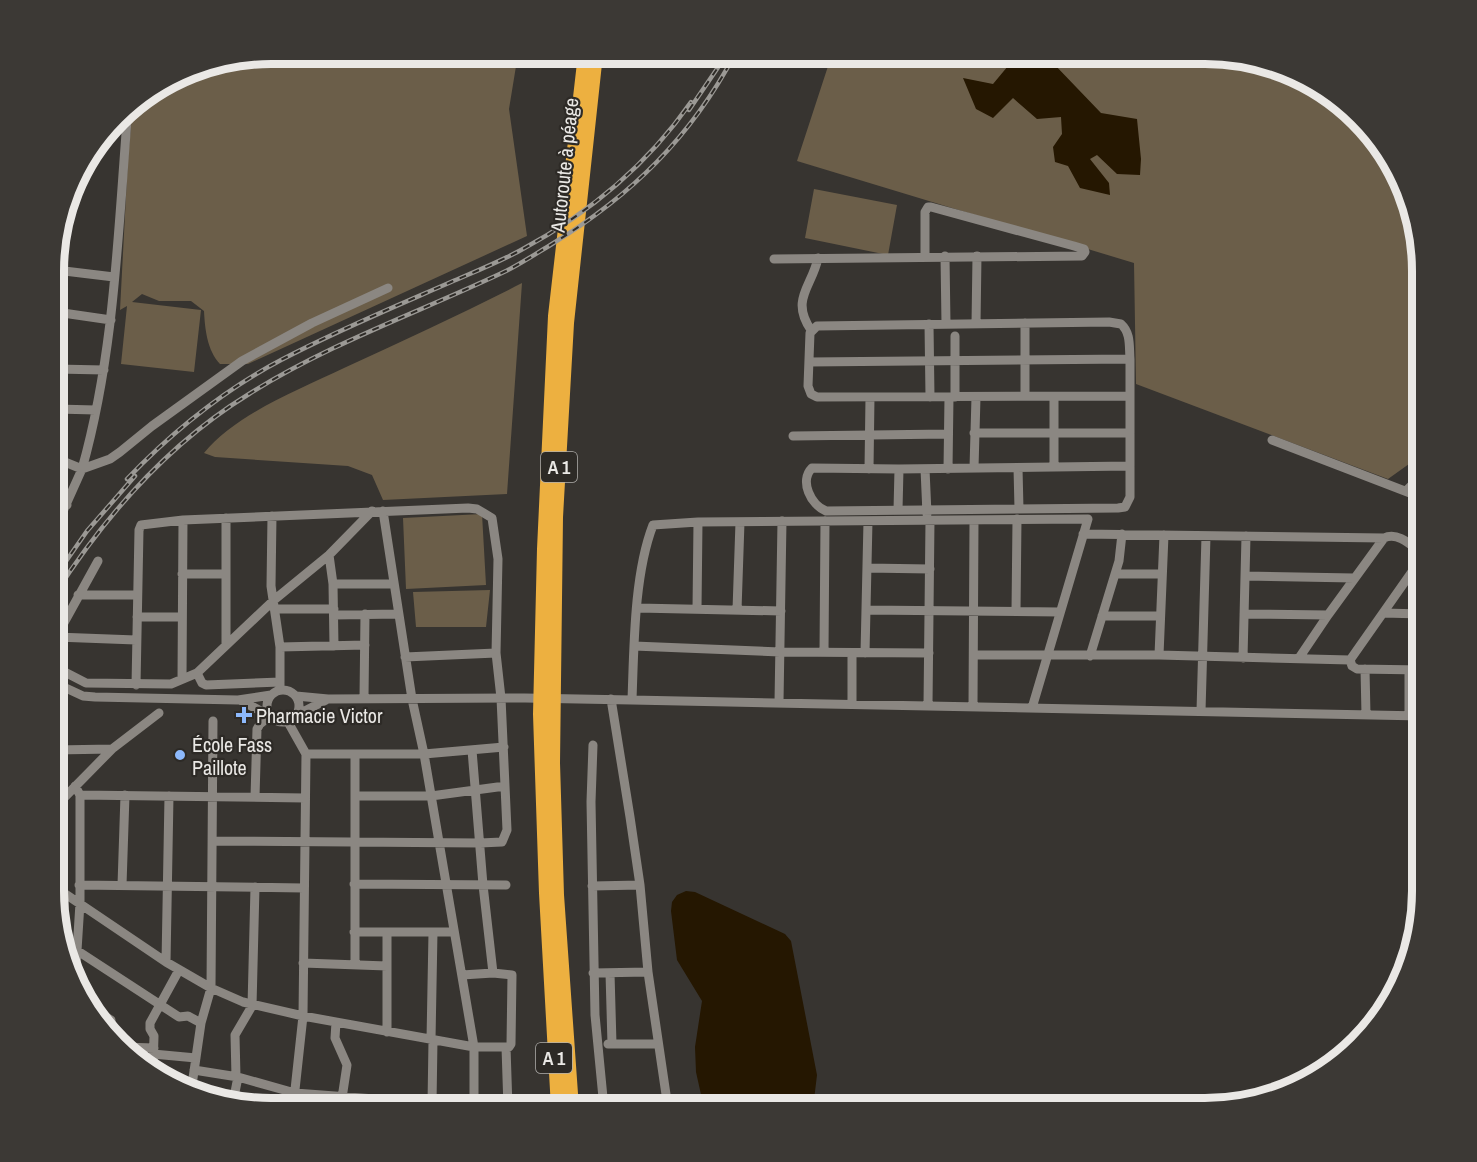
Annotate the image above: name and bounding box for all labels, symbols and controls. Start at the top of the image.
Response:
street label: Autoroute à péage [543,96,584,235]
road number: A 1 [541,452,577,482]
place label: Pharmacie Victor [256,702,383,729]
marker: Pharmacie Victor [237,708,251,722]
place label: École Fass Paillote [192,731,272,781]
marker: École Fass Paillote [173,748,187,762]
road number: A 1 [536,1043,572,1073]

